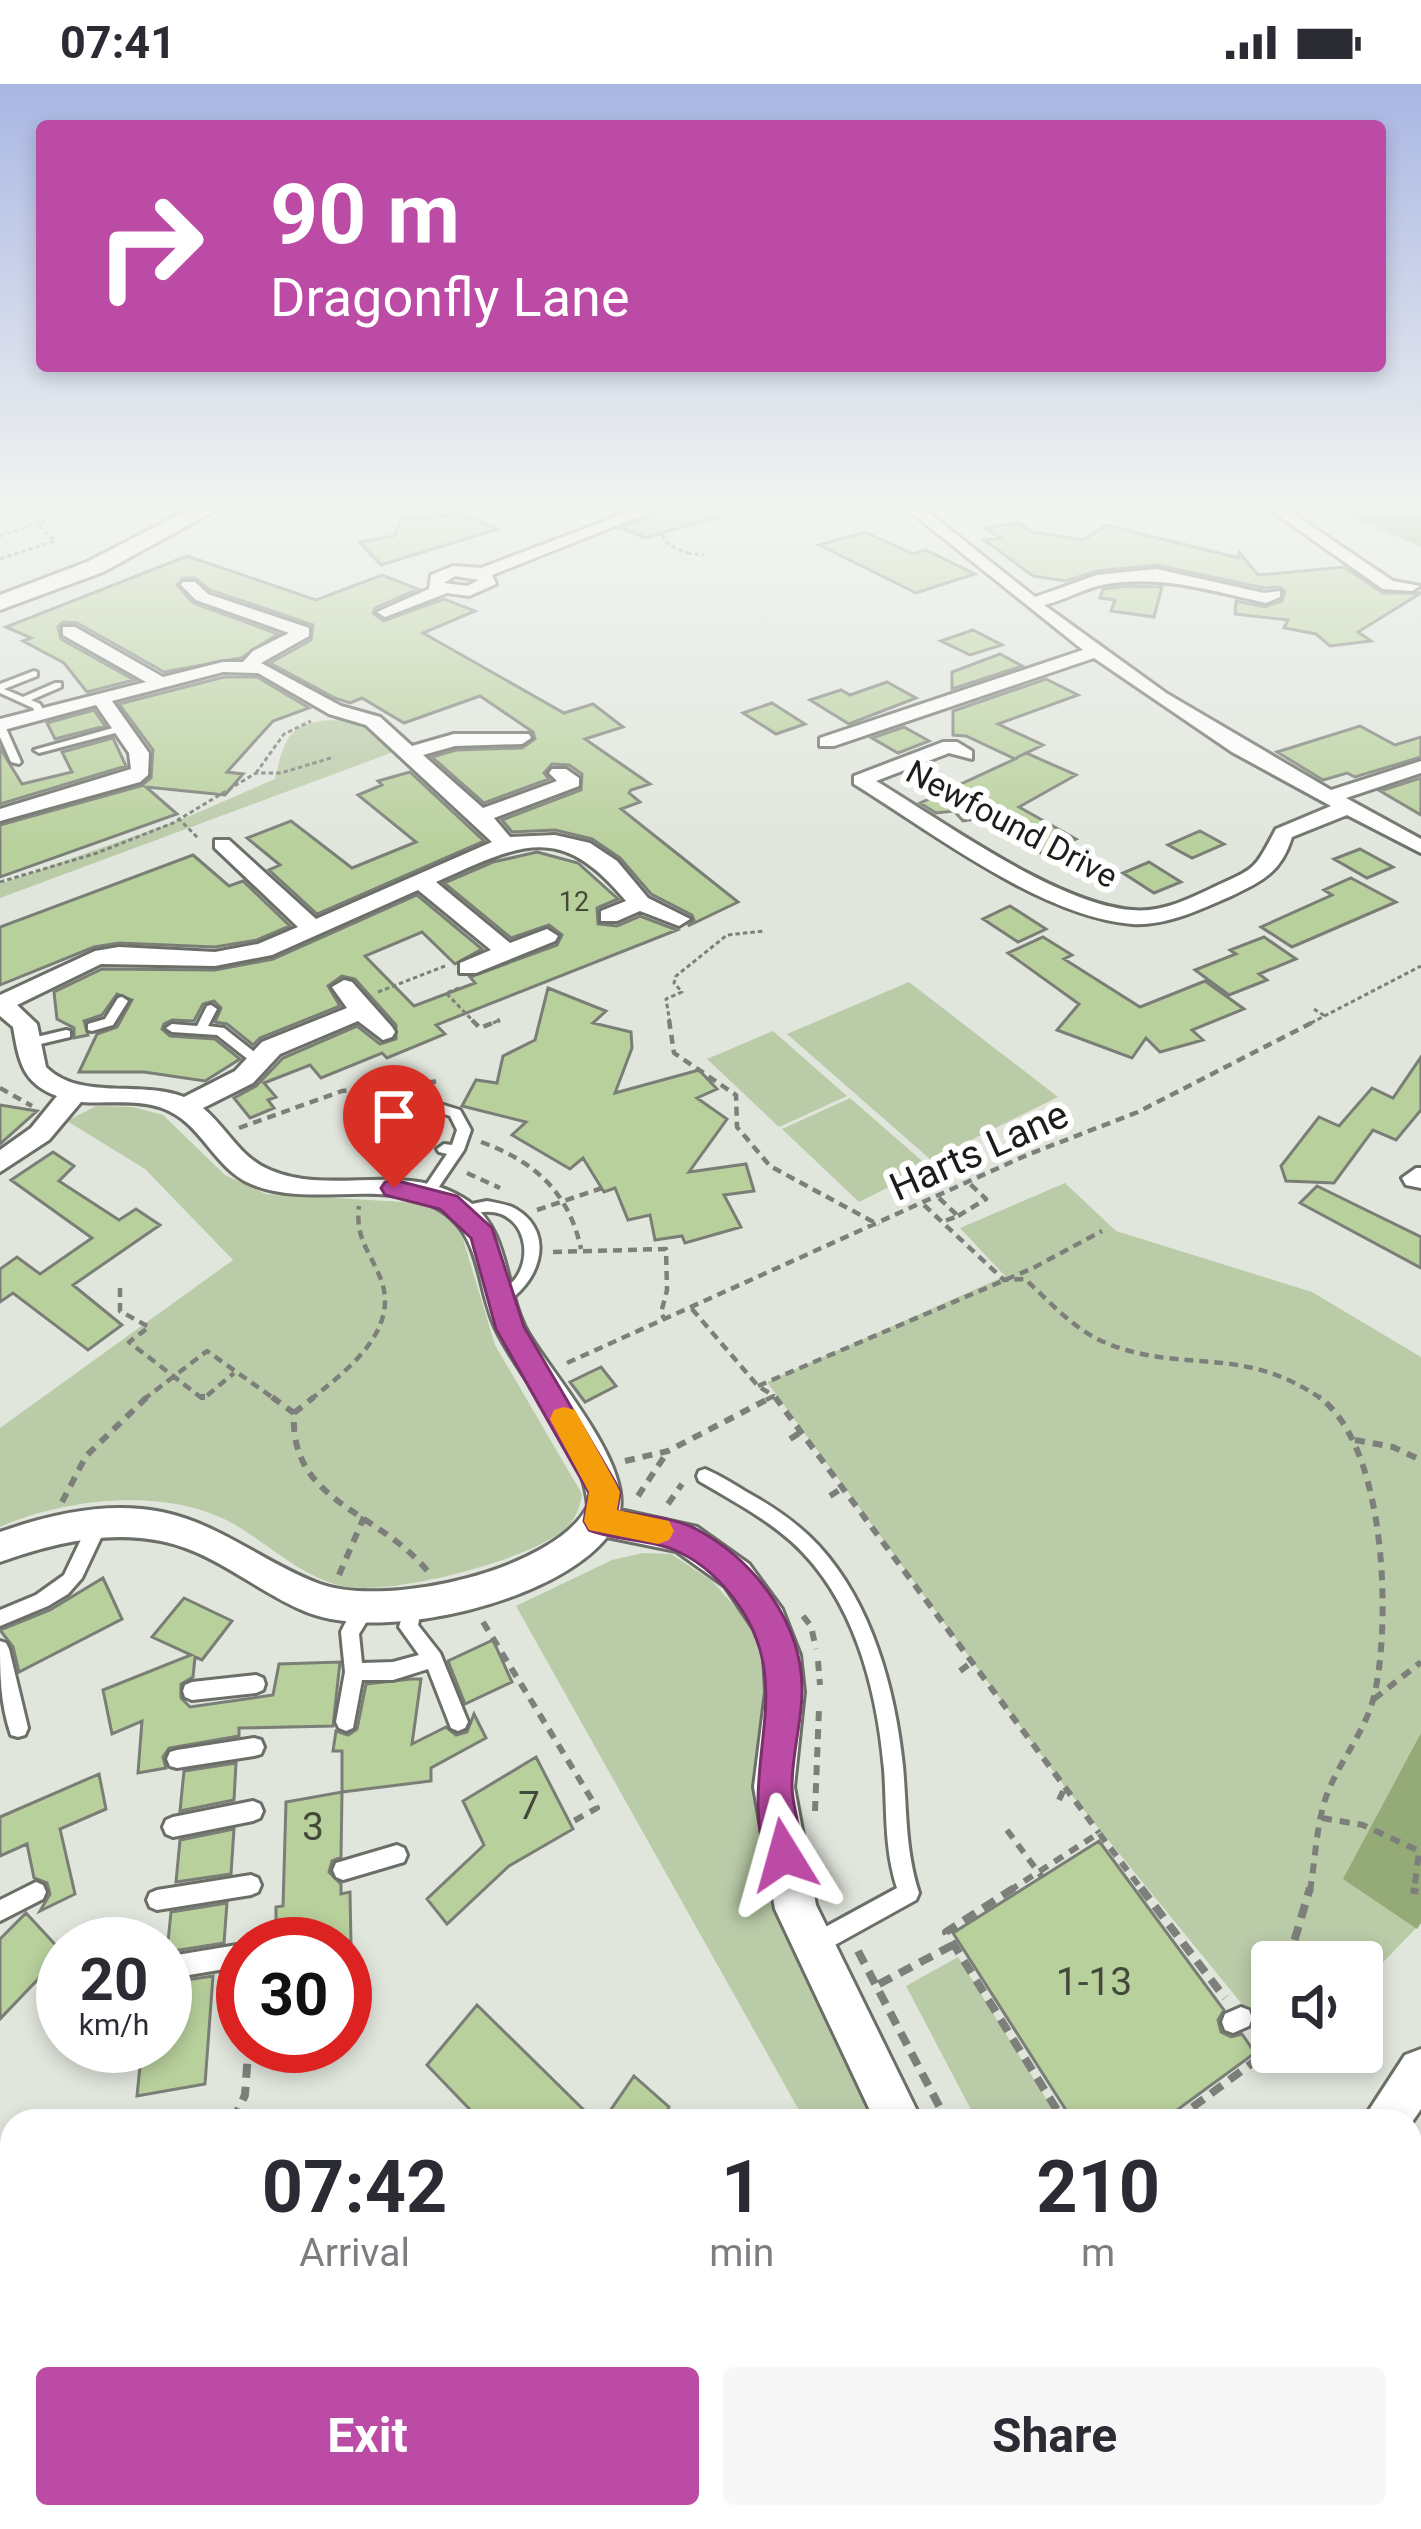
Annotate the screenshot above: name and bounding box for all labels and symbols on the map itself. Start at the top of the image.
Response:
street label: Newfound Drive [900,752,1124,896]
house number: 12 [559,886,589,918]
pin [343,1065,445,1188]
street label: Harts Lane [883,1091,1075,1211]
house number: 7 [518,1783,540,1829]
position arrow [721,1792,847,1918]
house number: 3 [302,1804,324,1850]
speed limit sign: 30 [216,1917,372,2073]
house number: 1-13 [1056,1959,1132,2005]

